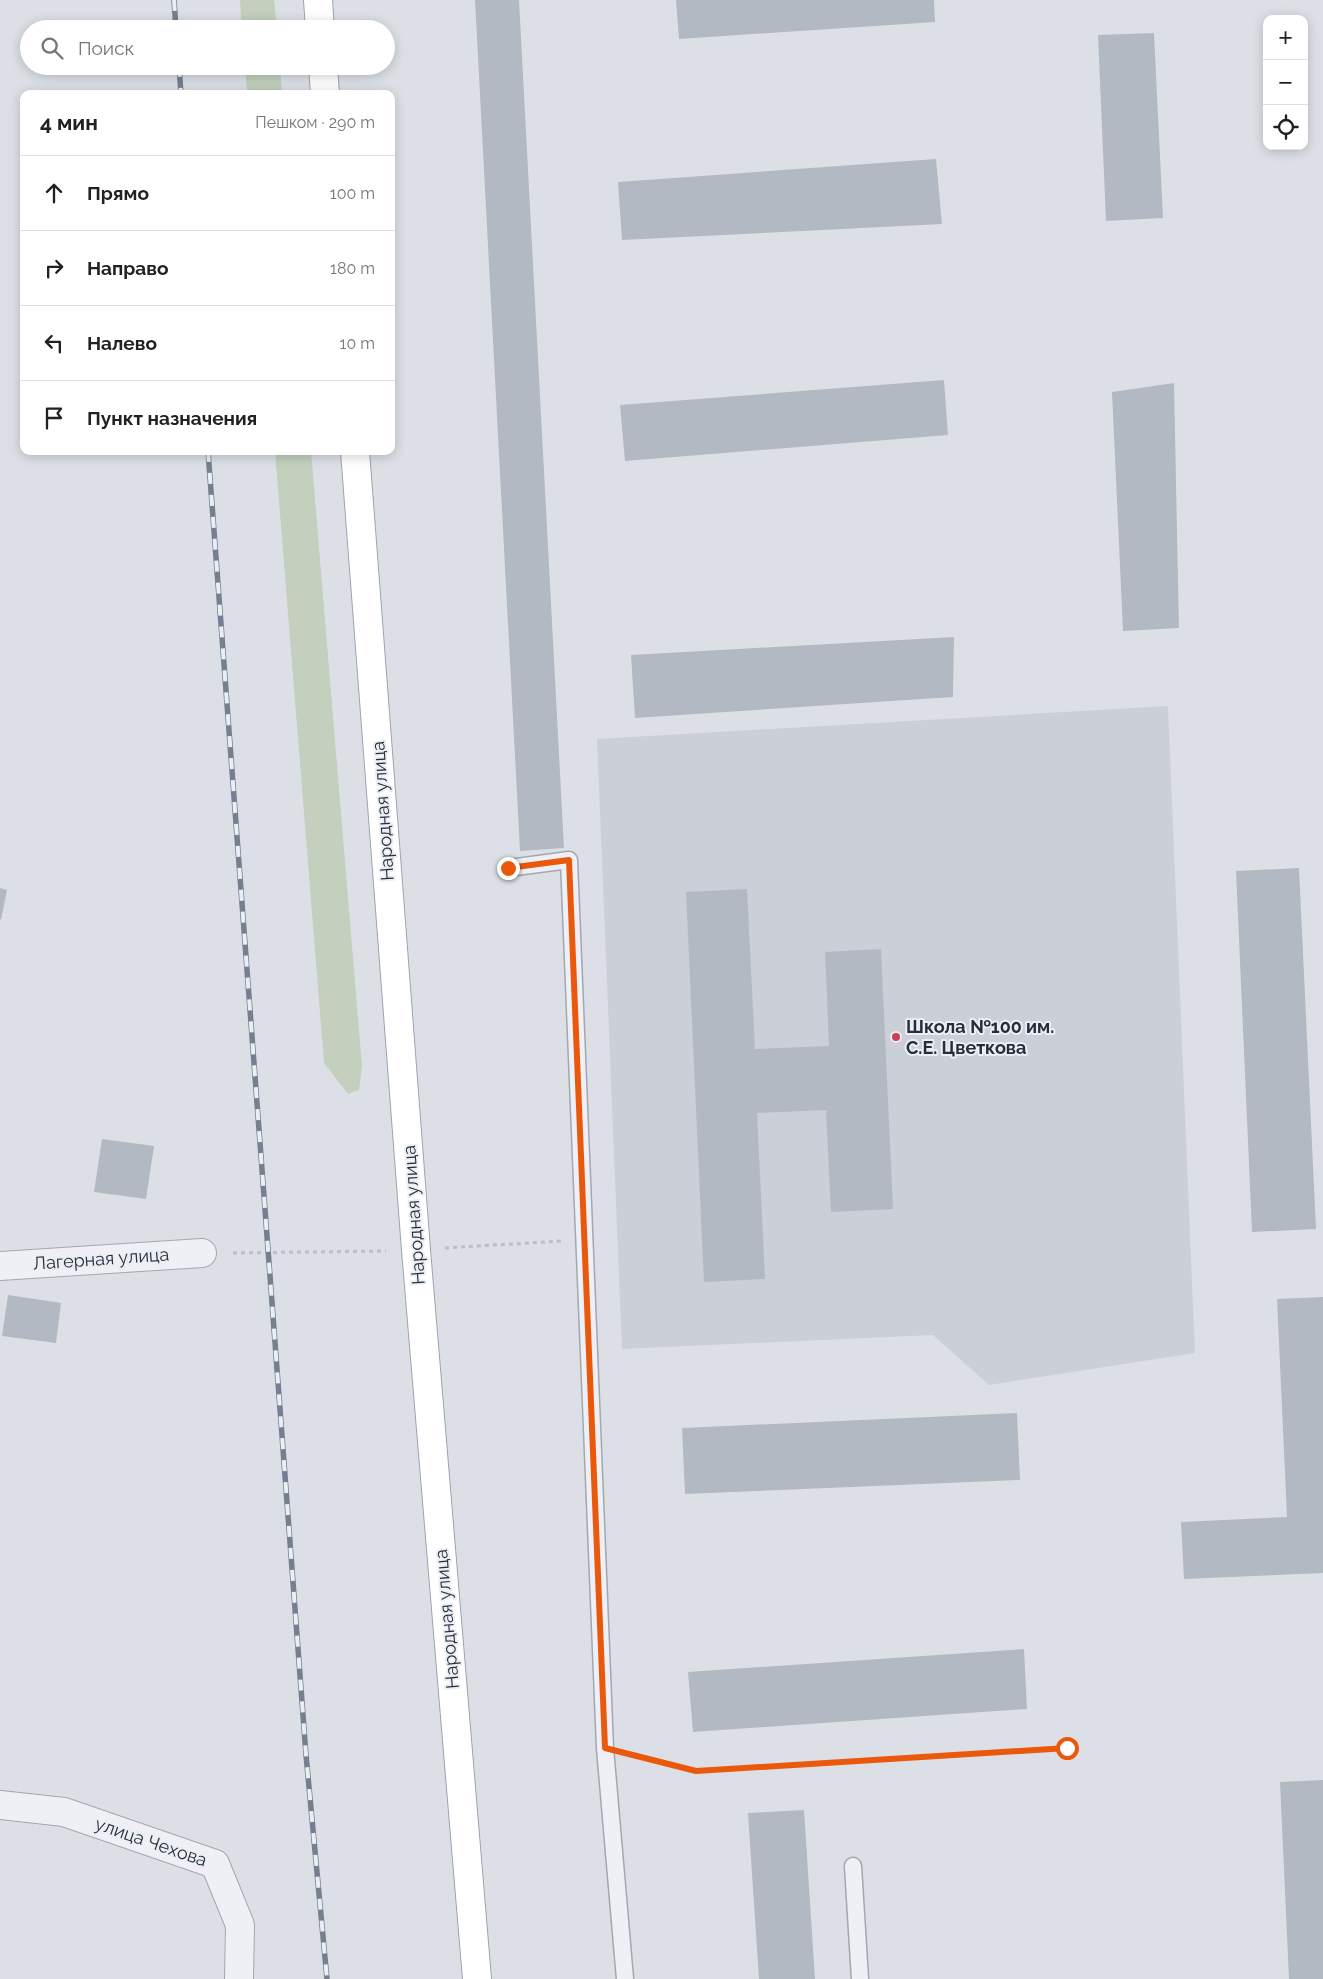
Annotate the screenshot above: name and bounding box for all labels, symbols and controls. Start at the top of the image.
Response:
map controls [1263,15,1308,150]
button: + [1263,15,1308,60]
search box [20,20,395,75]
icon: search [38,34,66,62]
text: Поиск [78,37,134,59]
button: − [1263,60,1308,105]
button: locate [1263,105,1308,150]
text: 4 мин [40,110,98,135]
text: Пешком · 290 m [255,113,375,132]
icon: ahead [40,179,68,207]
text: Прямо [87,182,149,204]
text: 100 m [330,184,375,203]
icon: right [40,254,68,282]
text: Направо [87,257,168,279]
text: 180 m [330,259,375,278]
icon: left [40,329,68,357]
text: Налево [87,332,157,354]
text: 10 m [340,334,375,353]
icon: arrive [40,404,68,432]
text: Пункт назначения [87,407,257,429]
street label: Народная улица [367,741,398,882]
route end [497,857,520,880]
place label: Школа №100 им. С.Е. Цветкова [906,1016,1054,1058]
marker: Школа №100 им. С.Е. Цветкова [890,1031,902,1043]
street label: Народная улица [398,1145,429,1286]
street label: Лагерная улица [32,1243,170,1274]
street label: Народная улица [430,1548,463,1690]
route start [1056,1737,1079,1760]
street label: улица Чехова [92,1813,210,1870]

